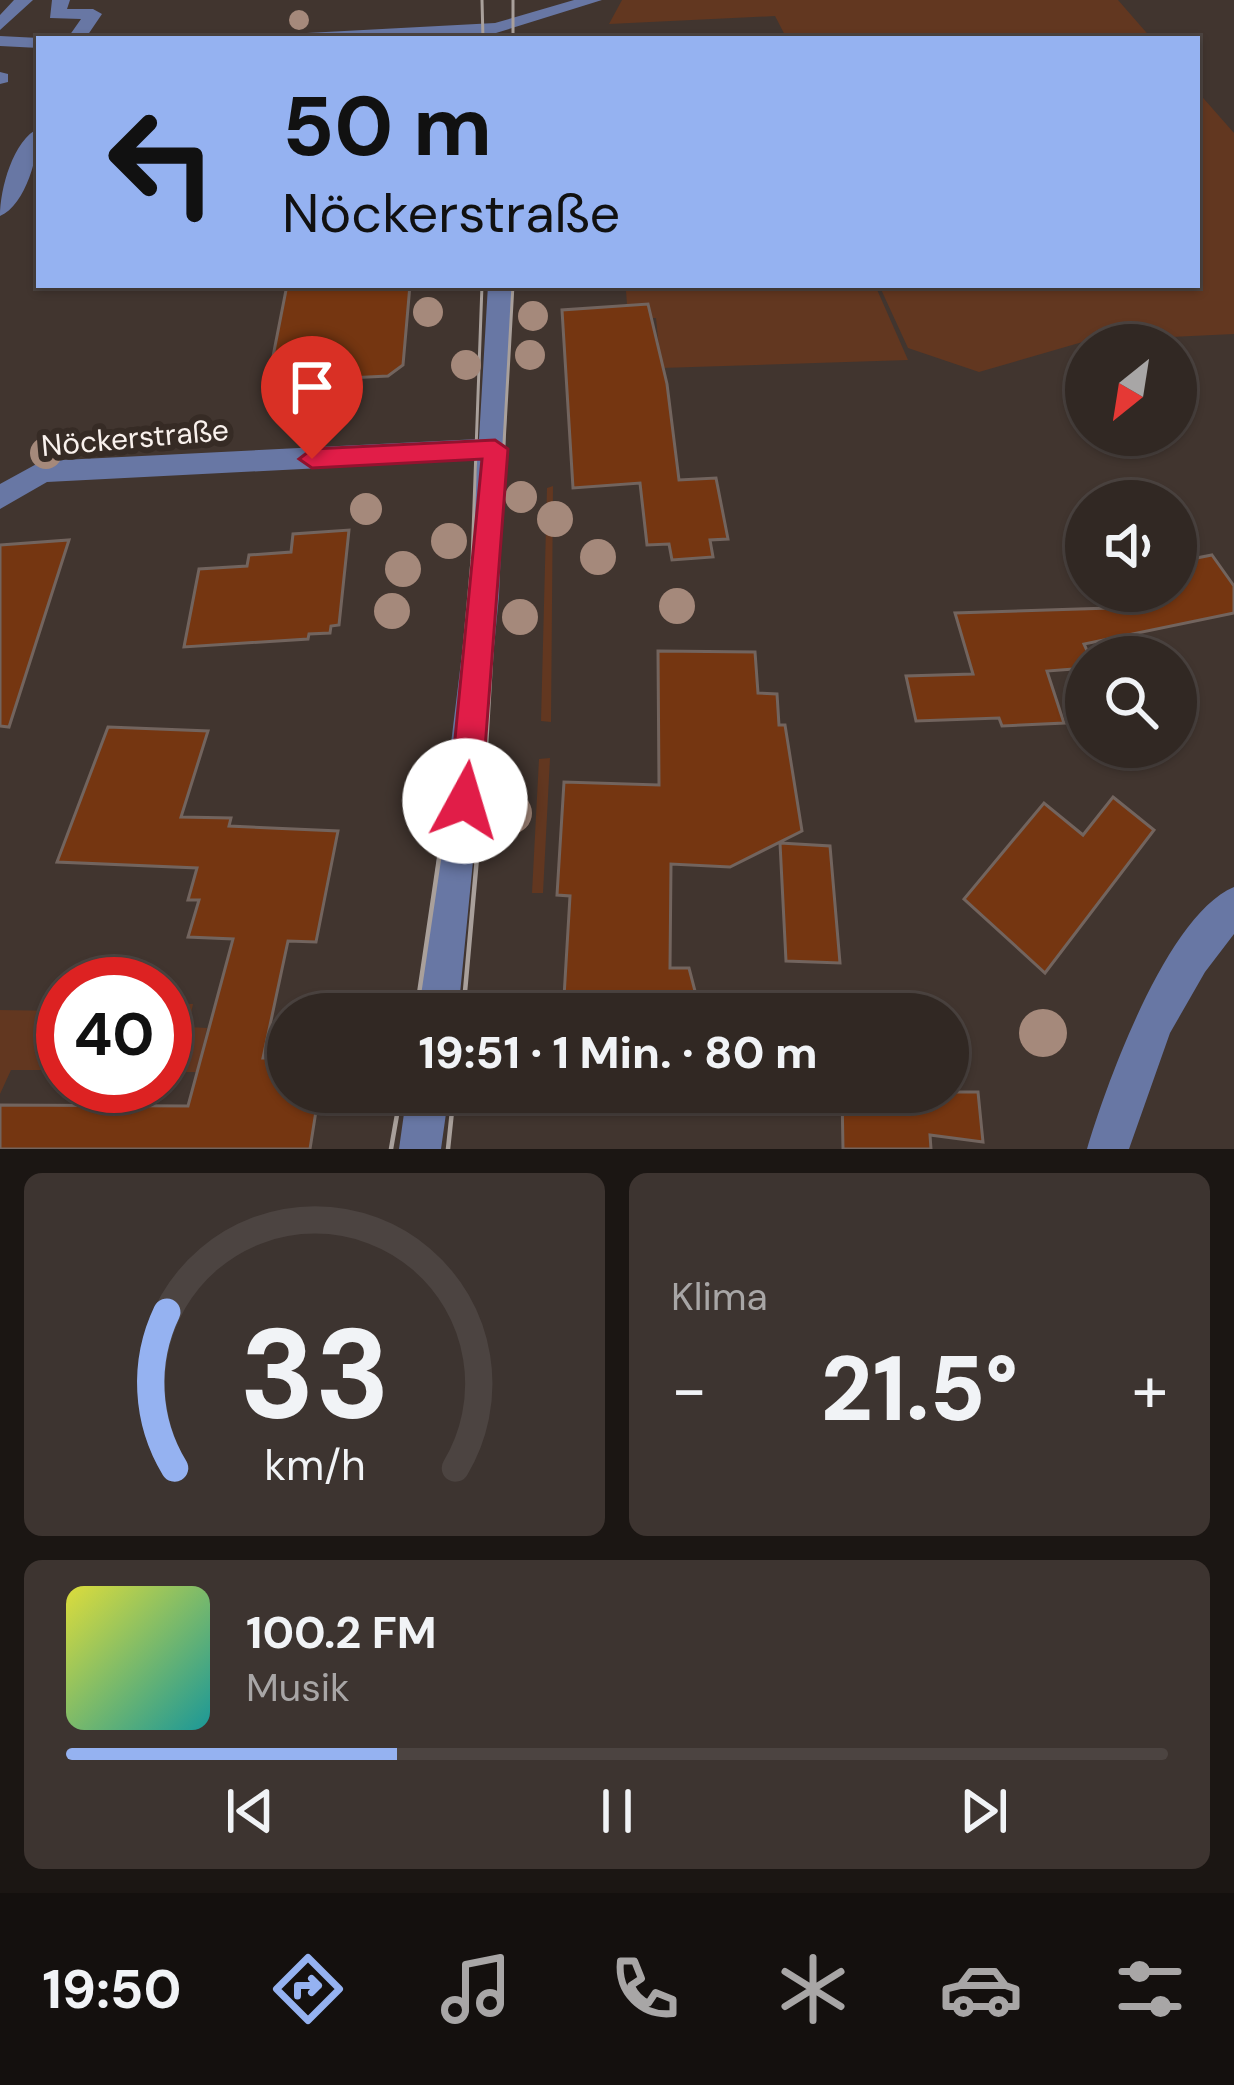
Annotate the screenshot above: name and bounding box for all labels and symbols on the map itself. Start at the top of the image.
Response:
north arrow [1065,324,1197,456]
pin [261,336,363,459]
street label: Nöckerstraße [40,410,230,465]
position arrow [402,738,528,864]
speed limit sign: 40 [36,957,192,1113]

